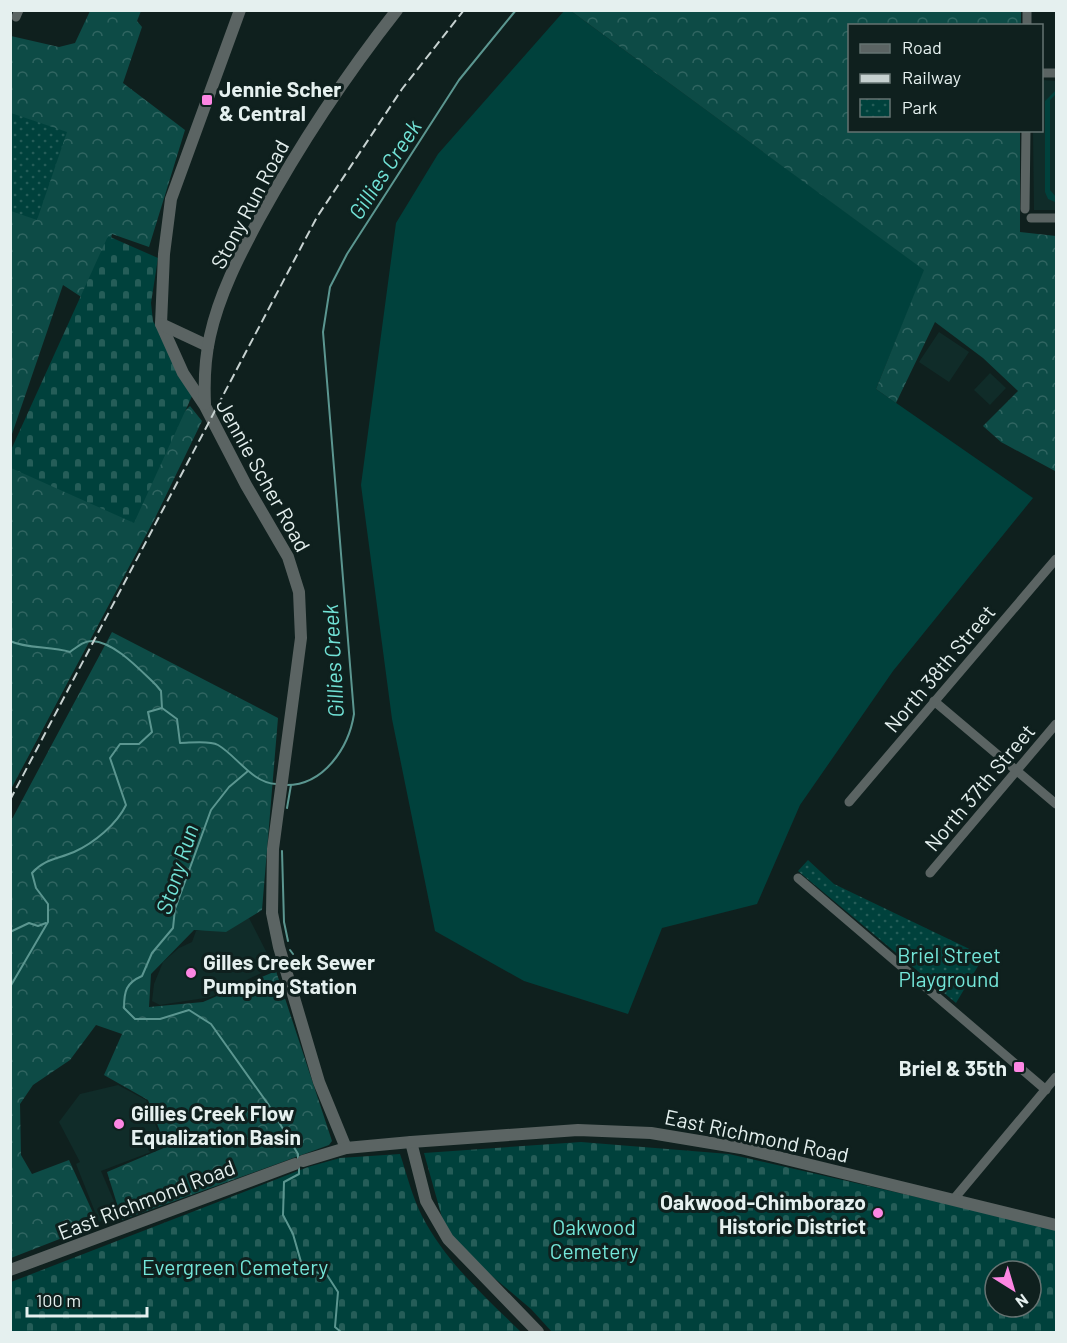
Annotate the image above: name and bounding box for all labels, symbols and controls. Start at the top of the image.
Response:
legend [848,24,1043,132]
text: Road [902,36,942,58]
text: Railway [902,66,961,88]
place label: Jennie Scher & Central [219,76,341,125]
marker: Jennie Scher & Central [200,93,214,107]
text: Park [902,96,937,118]
water label: Gillies Creek [342,114,426,224]
street label: Stony Run Road [205,135,293,273]
street label: Jennie Scher Road [212,394,316,556]
street label: North 38th Street [878,599,1000,737]
water label: Gillies Creek [316,603,348,718]
street label: North 37th Street [919,718,1039,856]
water label: Stony Run [149,821,203,917]
park label: Briel Street Playground [897,942,1001,991]
place label: Gilles Creek Sewer Pumping Station [203,949,375,998]
marker: Gilles Creek Sewer Pumping Station [184,966,198,980]
place label: Briel & 35th [899,1055,1007,1080]
marker: Briel & 35th [1012,1060,1026,1074]
place label: Gillies Creek Flow Equalization Basin [131,1100,301,1149]
street label: East Richmond Road [663,1103,851,1167]
marker: Gillies Creek Flow Equalization Basin [112,1117,126,1131]
street label: East Richmond Road [54,1154,238,1244]
place label: Oakwood-Chimborazo Historic District [660,1189,866,1238]
marker: Oakwood-Chimborazo Historic District [871,1206,885,1220]
park label: Oakwood Cemetery [550,1214,639,1263]
park label: Evergreen Cemetery [142,1254,328,1279]
north arrow [983,1259,1043,1319]
scale bar [27,1280,147,1318]
text: 100 m [36,1289,81,1311]
text: N [1012,1291,1032,1312]

